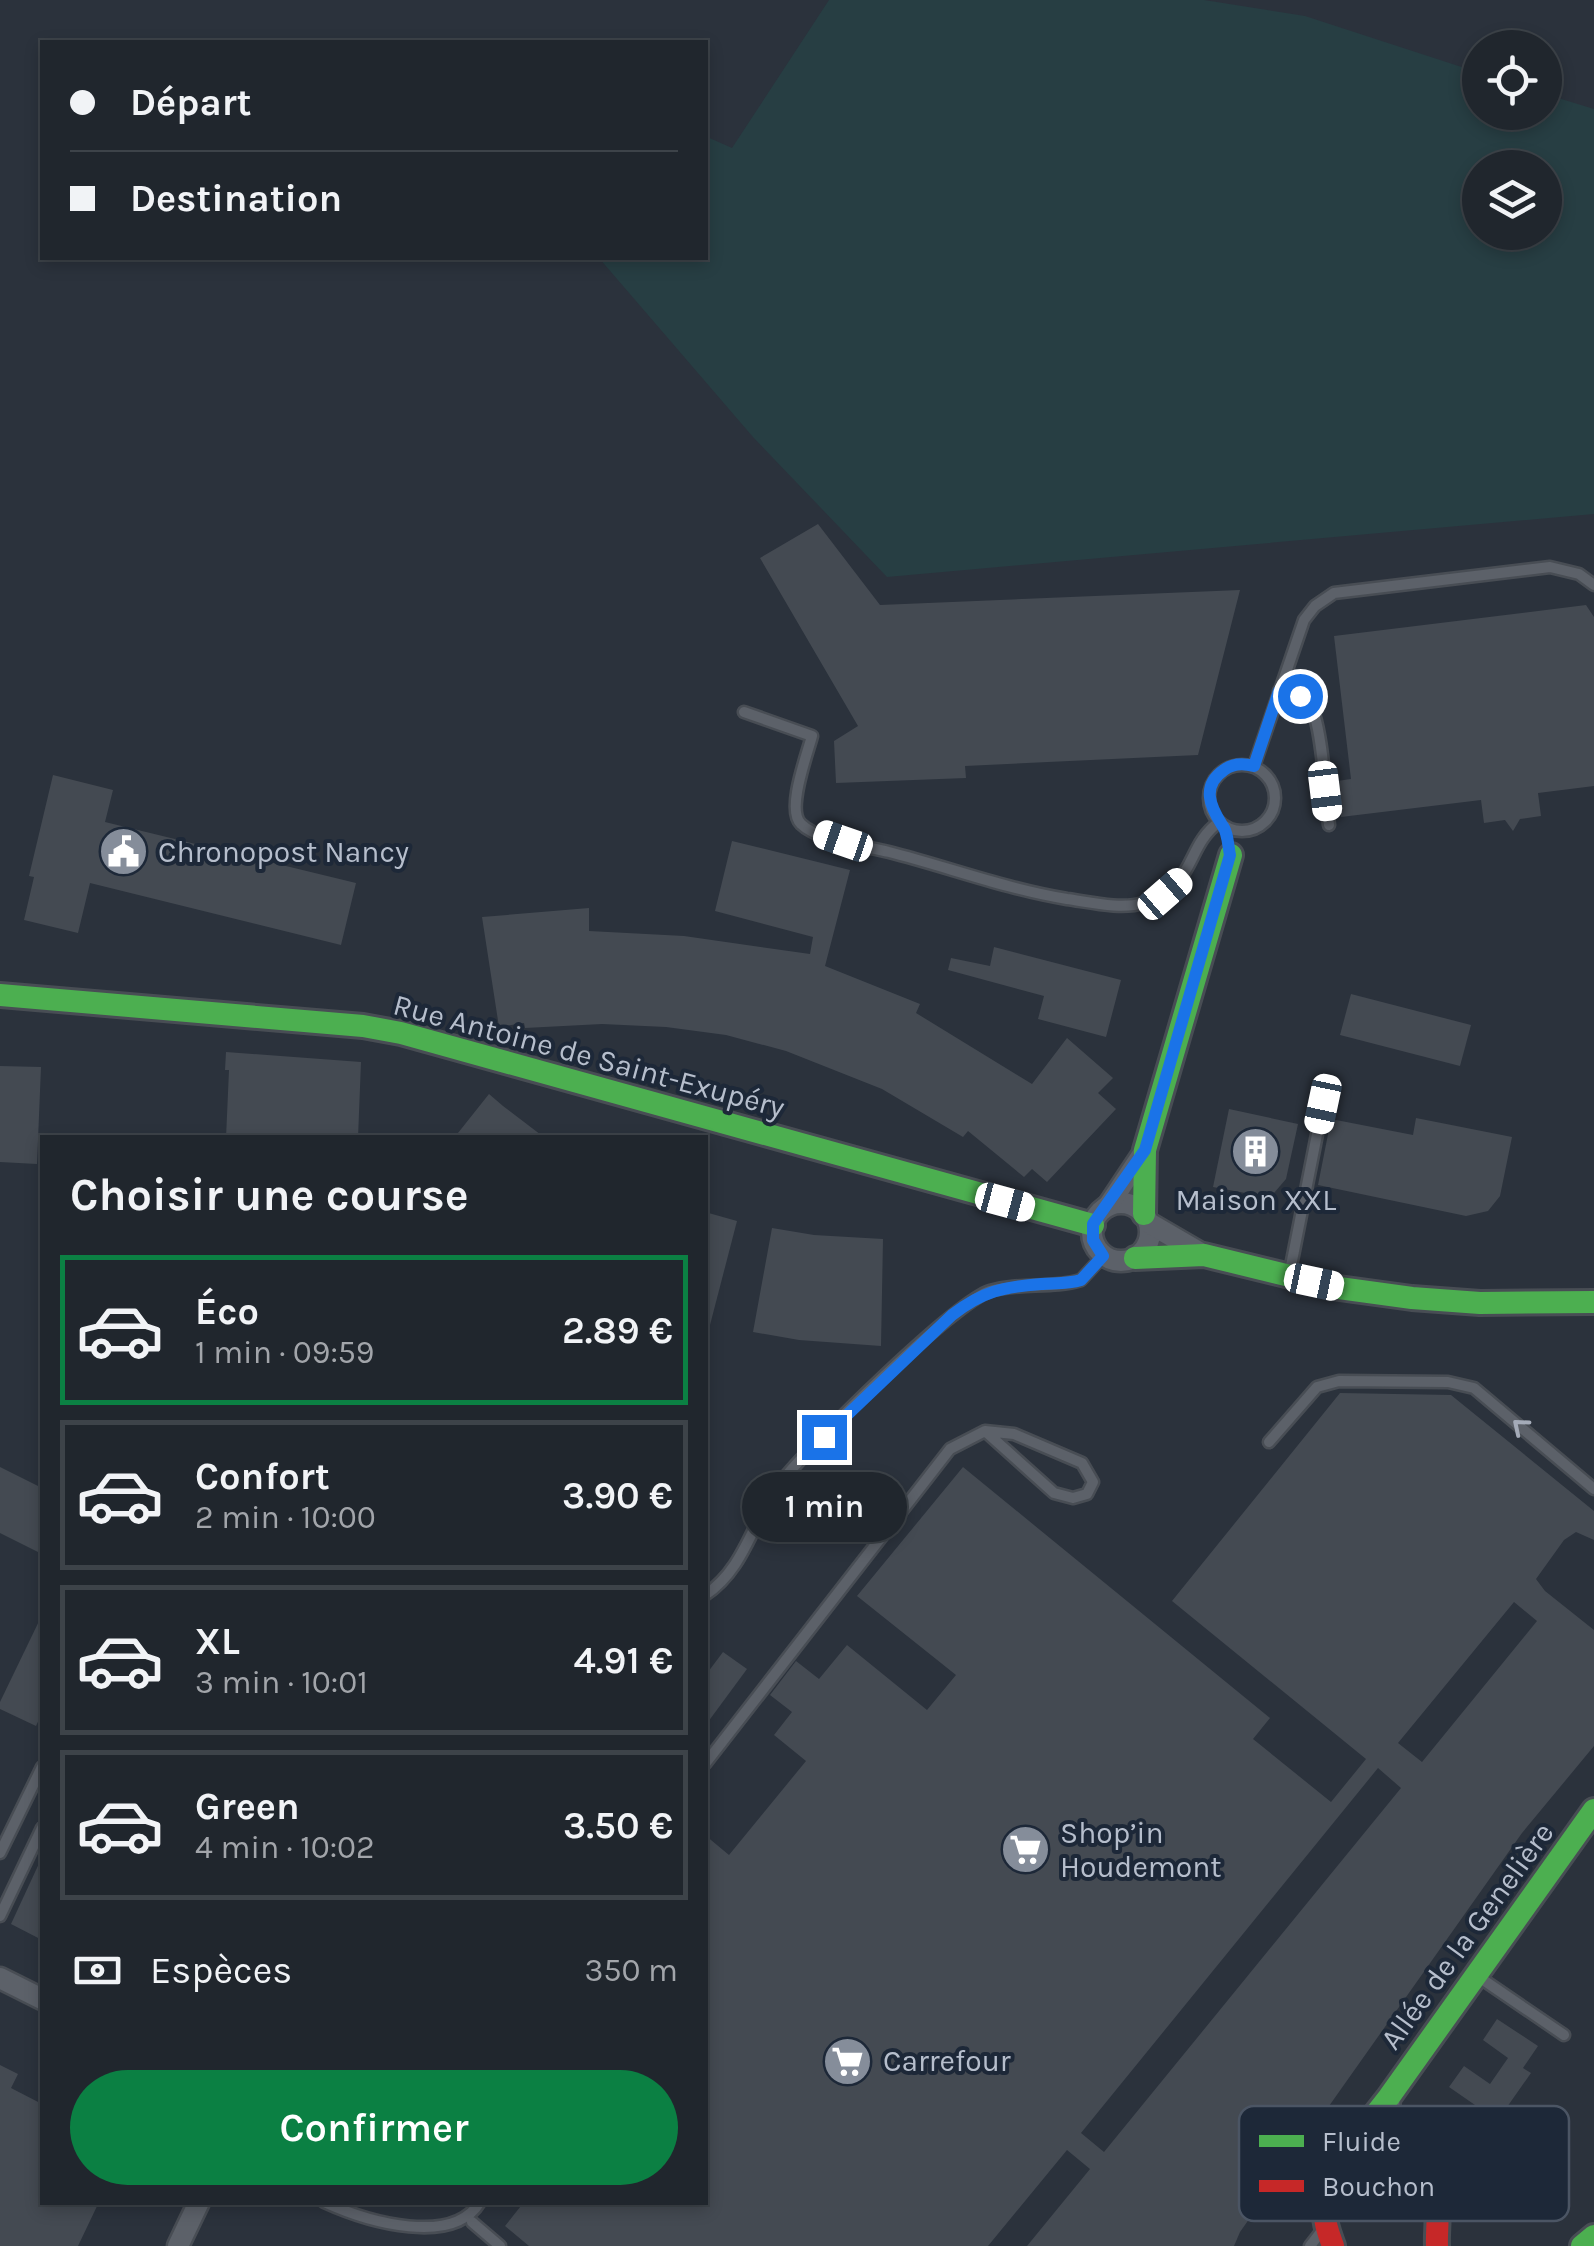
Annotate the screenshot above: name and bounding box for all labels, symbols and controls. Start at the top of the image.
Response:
map controls [1462,30,1562,250]
button: locate [1462,30,1562,130]
text: Départ [130,80,252,125]
button: layers [1462,150,1562,250]
text: Destination [130,176,342,221]
route start [1278,674,1323,719]
car [1306,759,1344,823]
car [810,817,876,865]
public building icon: Chronopost Nancy [97,826,149,878]
place label: Chronopost Nancy [158,834,409,870]
car [1133,863,1197,925]
street label: Rue Antoine de Saint-Exupéry [389,986,789,1126]
car [1302,1072,1344,1136]
building icon: Maison XXL [1230,1125,1282,1177]
text: Choisir une course [70,1169,469,1221]
car [972,1180,1038,1224]
place label: Maison XXL [1176,1182,1336,1218]
car [1282,1261,1346,1303]
icon: car [75,1285,165,1375]
text: Éco [195,1289,259,1334]
text: 2.89 € [562,1308,673,1353]
text: 1 min · 09:59 [195,1334,374,1371]
route end [802,1415,847,1460]
one-way arrow [1514,1419,1532,1437]
icon: car [75,1450,165,1540]
text: Confort [195,1454,330,1499]
callout: 1 min [742,1472,906,1542]
text: 3.90 € [562,1473,673,1518]
text: 1 min [785,1488,864,1525]
text: 2 min · 10:00 [195,1499,376,1536]
icon: car [75,1615,165,1705]
text: XL [195,1619,240,1664]
text: 4.91 € [574,1638,673,1683]
text: 3 min · 10:01 [195,1664,368,1701]
icon: car [75,1780,165,1870]
text: Green [195,1784,300,1829]
text: 3.50 € [563,1803,673,1848]
place label: Shop’in Houdemont [1060,1815,1222,1885]
street label: Allée de la Genelière [1373,1816,1561,2056]
supermarket icon: Shop’in Houdemont [999,1824,1051,1876]
text: 4 min · 10:02 [195,1829,375,1866]
icon: cash [70,1943,125,1998]
text: Espèces [150,1948,292,1993]
text: 350 m [585,1952,678,1989]
supermarket icon: Carrefour [822,2035,874,2087]
place label: Carrefour [883,2043,1011,2079]
button: Confirmer [70,2070,678,2185]
legend [1239,2106,1569,2221]
text: Fluide [1322,2125,1401,2158]
text: Bouchon [1322,2170,1435,2203]

